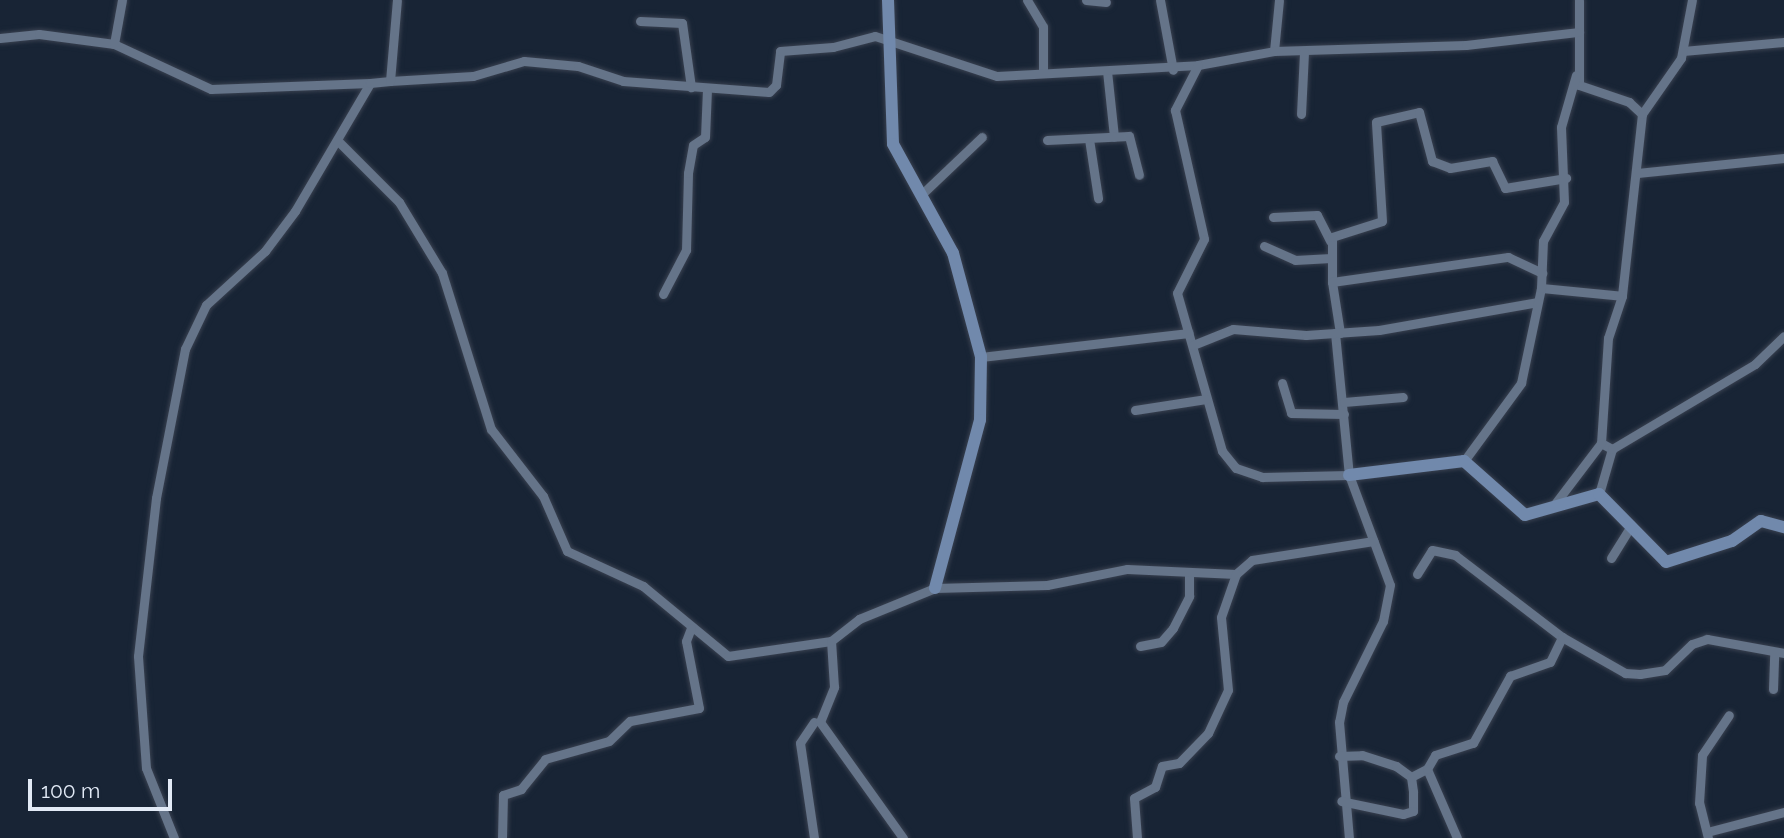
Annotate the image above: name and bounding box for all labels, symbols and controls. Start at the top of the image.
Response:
scale bar [32,764,175,808]
text: 100 m [41,778,100,803]

